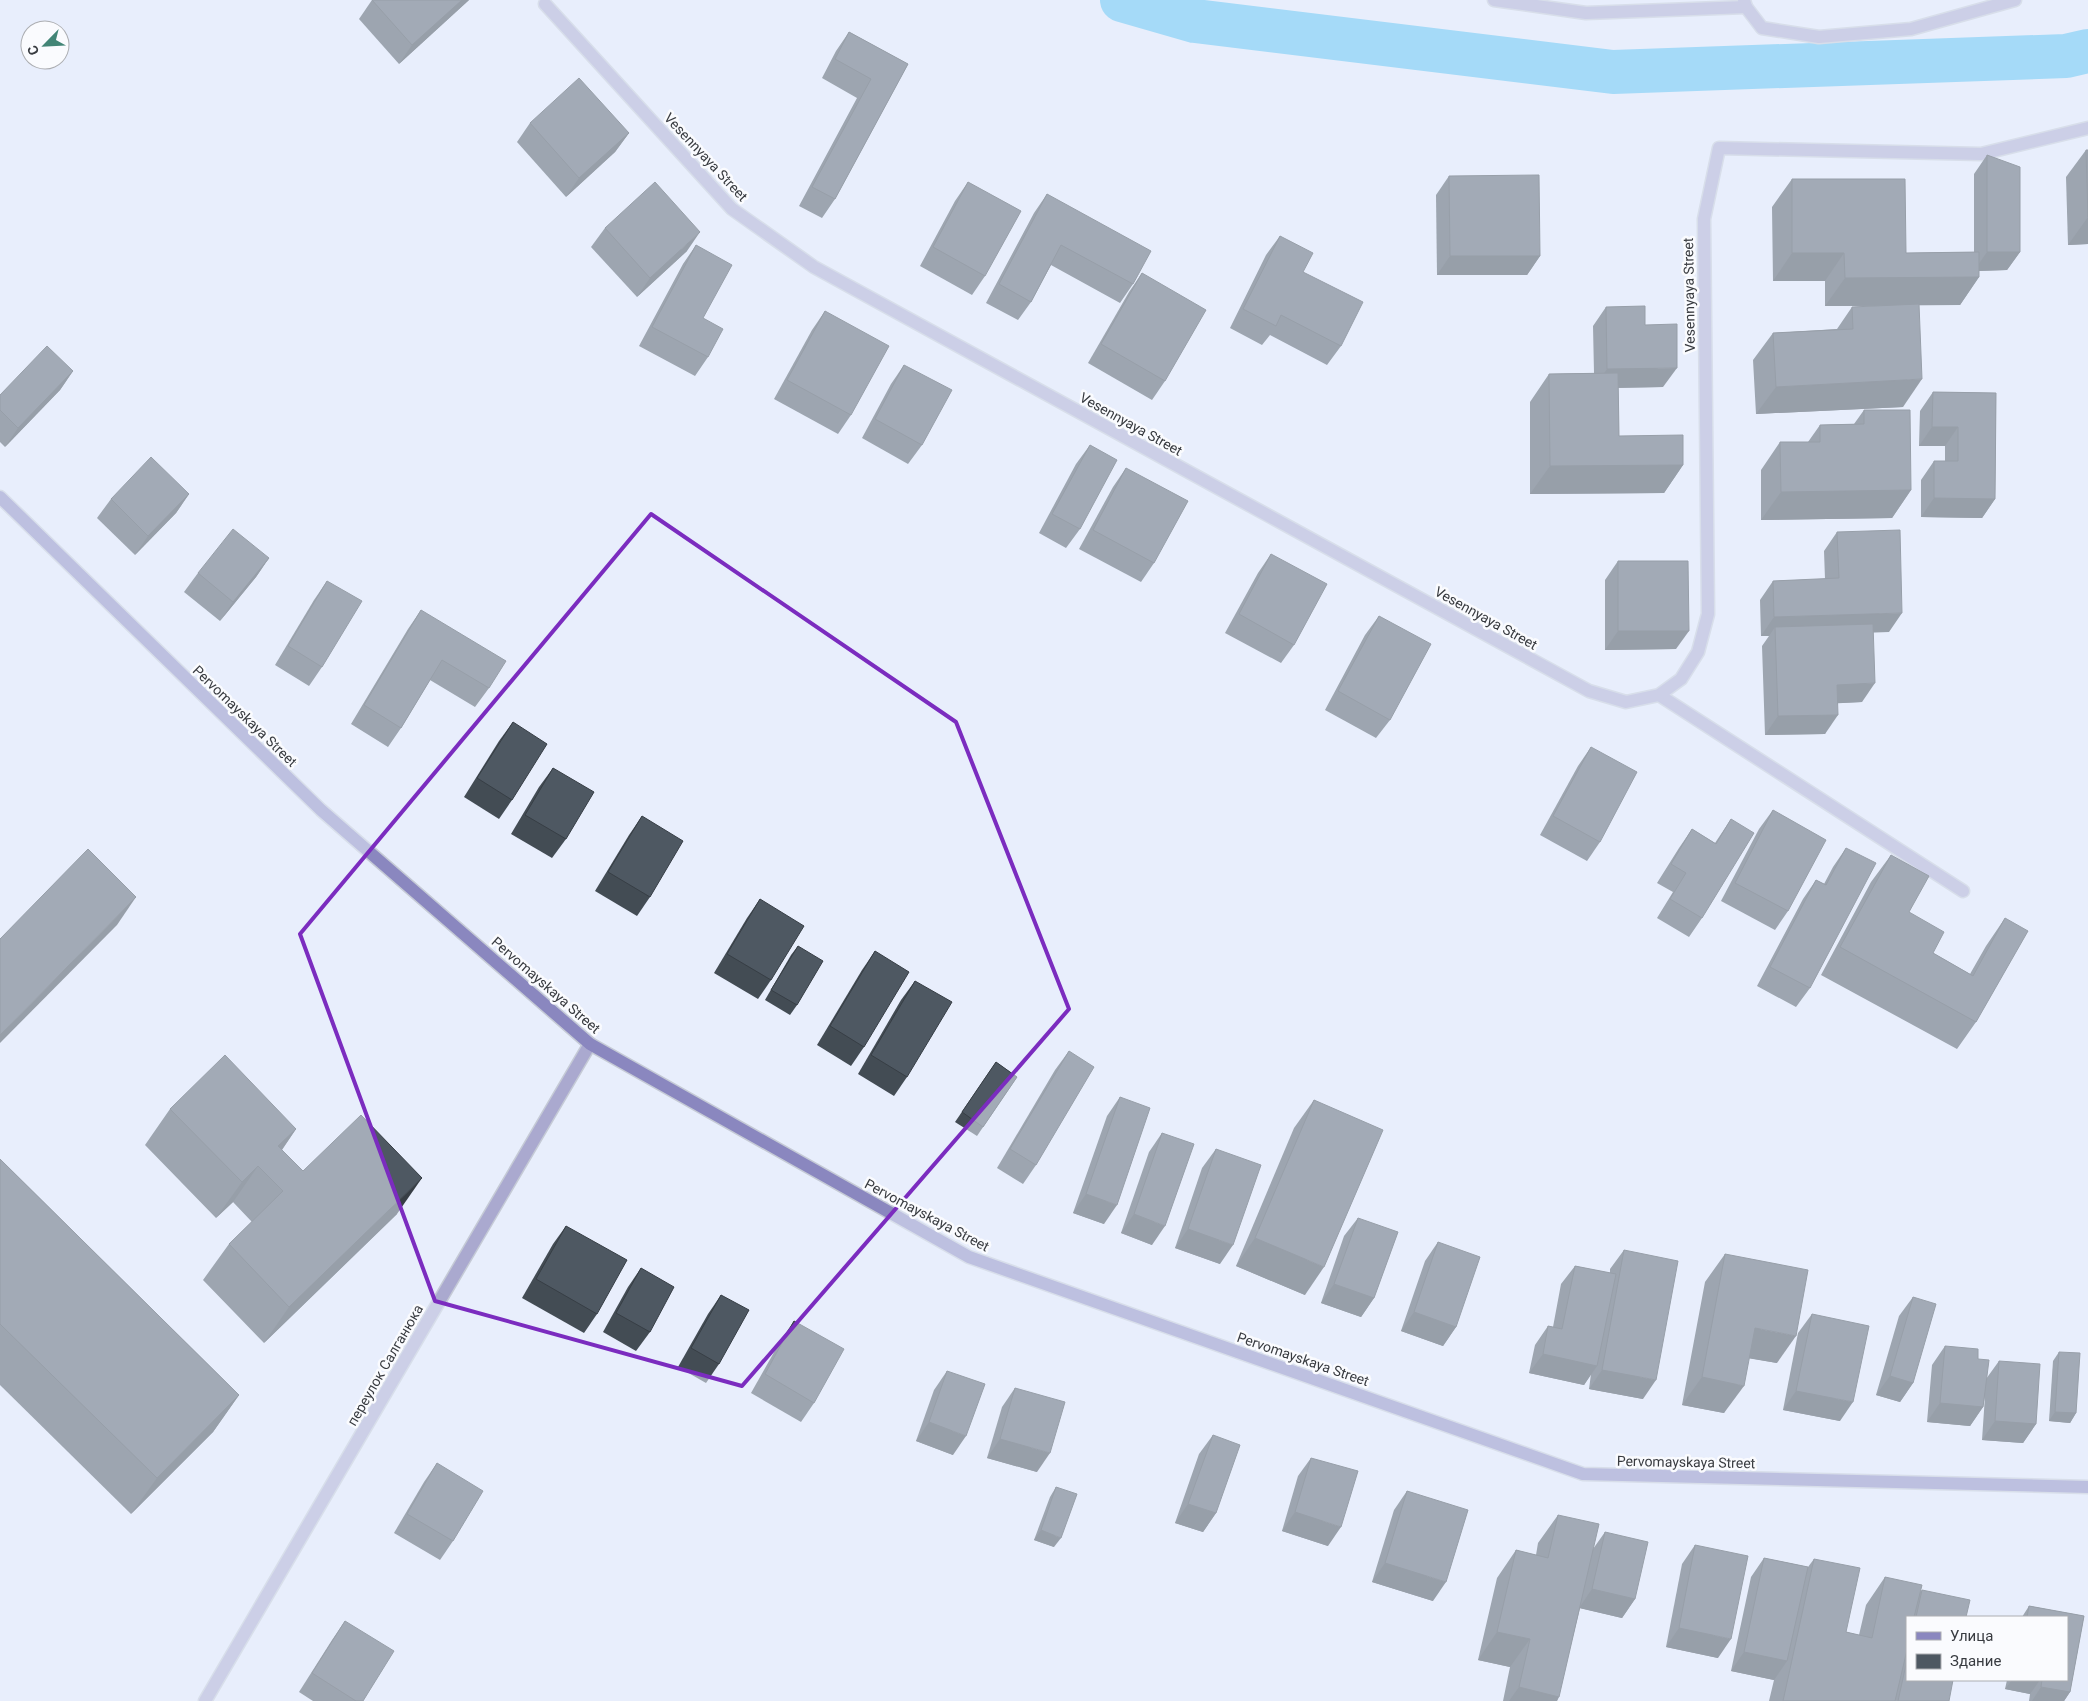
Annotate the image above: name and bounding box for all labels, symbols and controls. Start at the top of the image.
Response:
north arrow [20,20,70,70]
text: С [24,43,42,58]
street label: Vesennyaya Street [661,110,751,205]
street label: Vesennyaya Street [1680,237,1698,352]
street label: Vesennyaya Street [1077,389,1185,459]
street label: Vesennyaya Street [1432,583,1540,653]
street label: Pervomayskaya Street [190,662,301,770]
street label: Pervomayskaya Street [488,934,604,1037]
street label: Pervomayskaya Street [862,1175,992,1255]
street label: переулок Салганюка [344,1302,426,1428]
street label: Pervomayskaya Street [1235,1329,1371,1389]
street label: Pervomayskaya Street [1617,1453,1756,1471]
legend [1906,1616,2068,1681]
text: Улица [1950,1627,1993,1645]
text: Здание [1950,1652,2001,1670]

